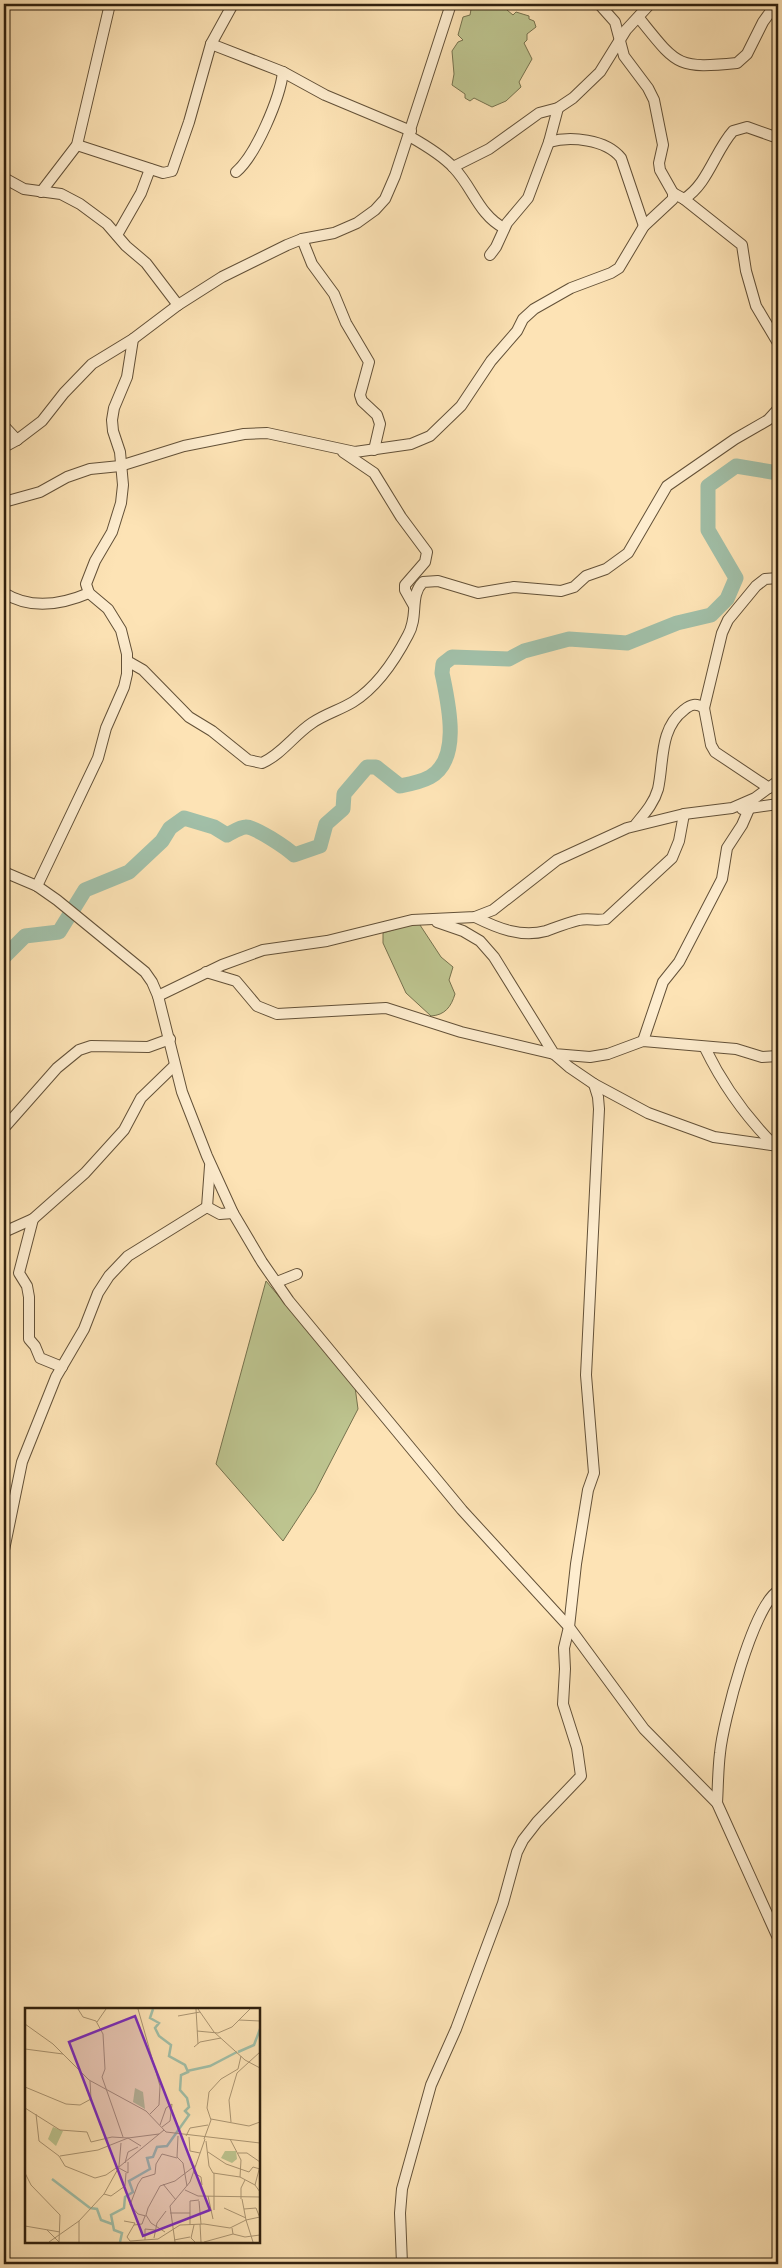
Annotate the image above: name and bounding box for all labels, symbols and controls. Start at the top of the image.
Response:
inset map [25,2008,260,2243]

